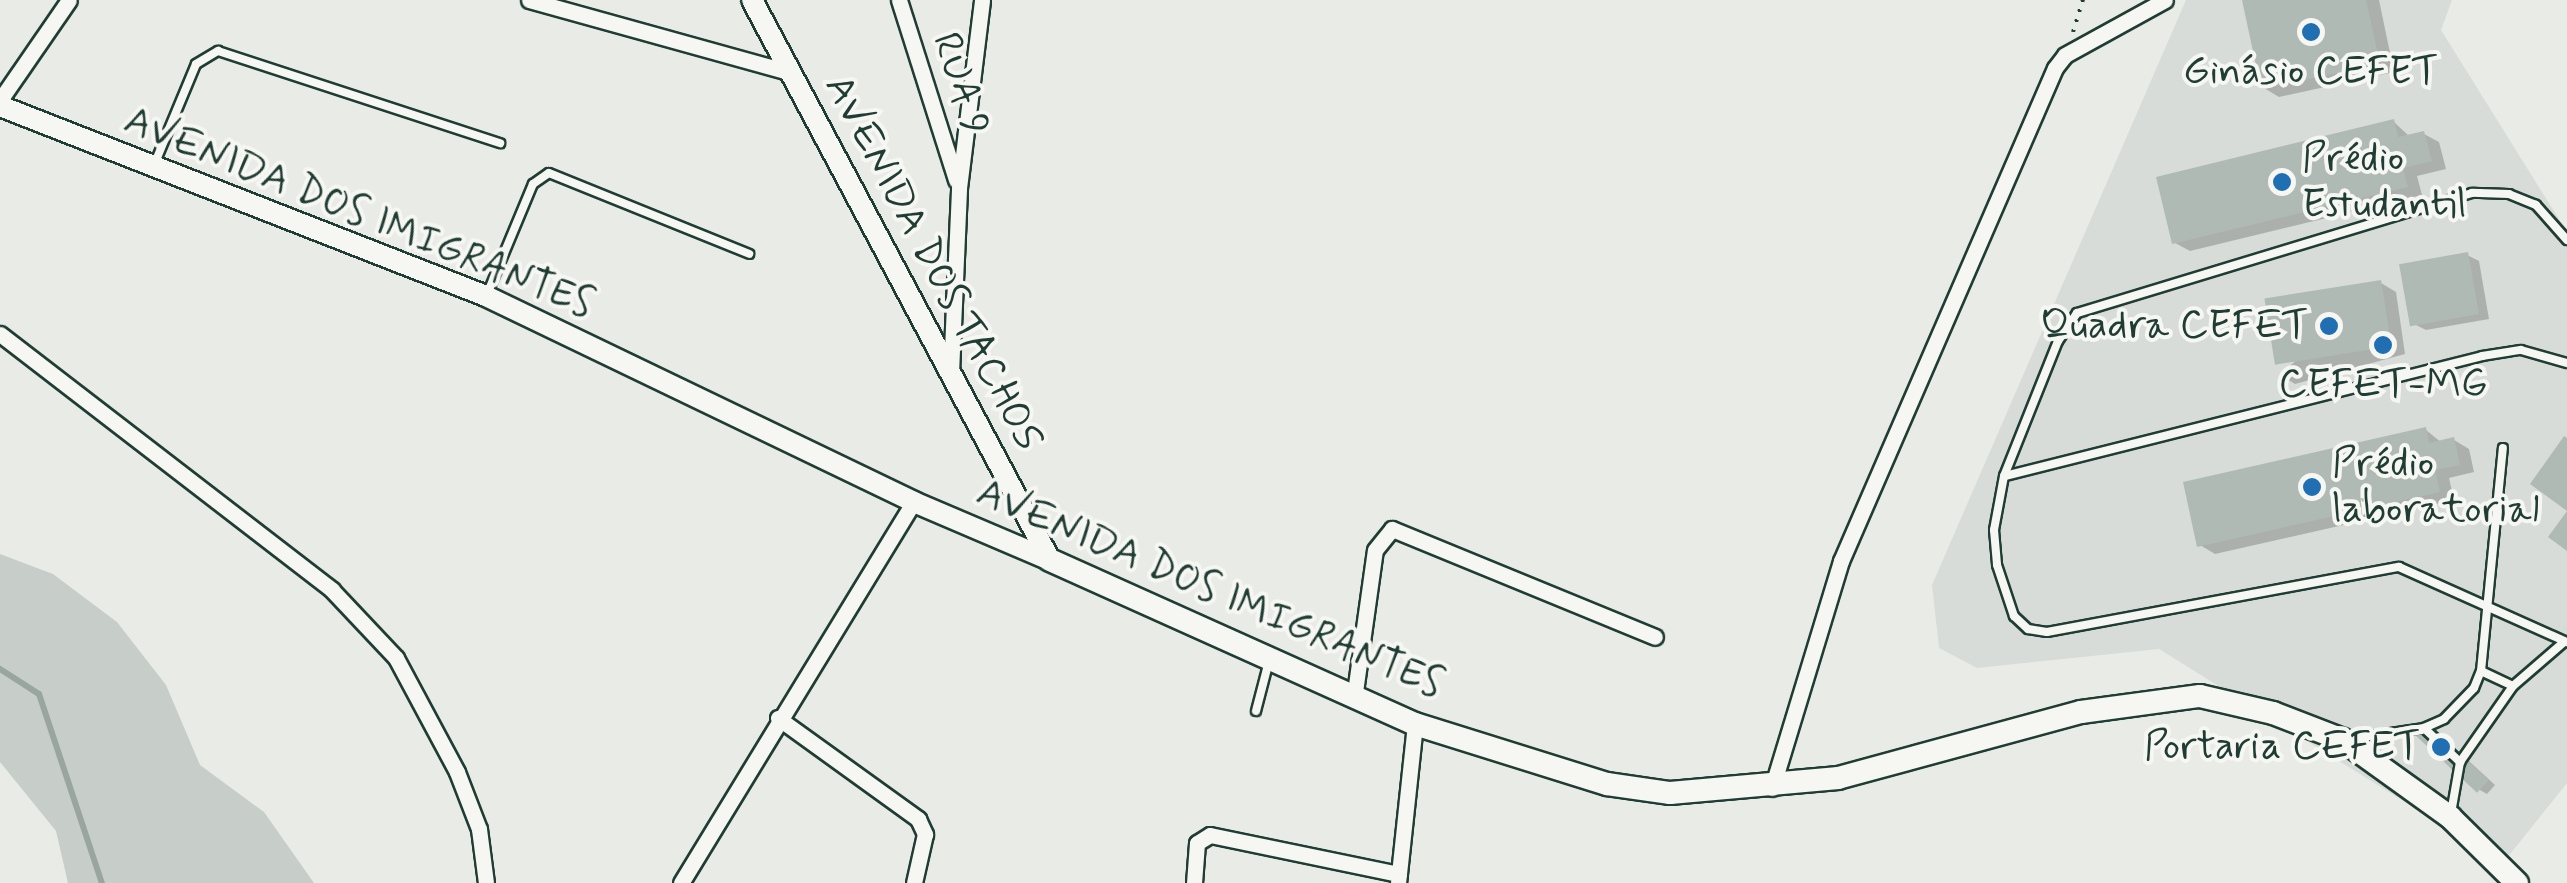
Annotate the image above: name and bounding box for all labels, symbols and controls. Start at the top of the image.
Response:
marker: Ginásio CEFET [2300,21,2322,43]
street label: RUA 9 [921,27,999,141]
place label: Ginásio CEFET [2180,48,2442,96]
street label: AVENIDA DOS TACHOS [815,69,1051,457]
street label: AVENIDA DOS IMIGRANTES [104,92,614,334]
place label: Prédio Estudantil [2302,135,2467,229]
marker: Prédio Estudantil [2271,171,2293,193]
place label: Quadra CEFET [2040,302,2309,350]
marker: Quadra CEFET [2318,315,2340,337]
marker: CEFET-MG [2372,334,2394,356]
place label: CEFET-MG [2279,361,2487,409]
place label: Prédio laboratorial [2332,440,2540,534]
street label: AVENIDA DOS IMIGRANTES [957,463,1463,715]
marker: Prédio laboratorial [2301,476,2323,498]
place label: Portaria CEFET [2144,723,2421,771]
marker: Portaria CEFET [2430,736,2452,758]

